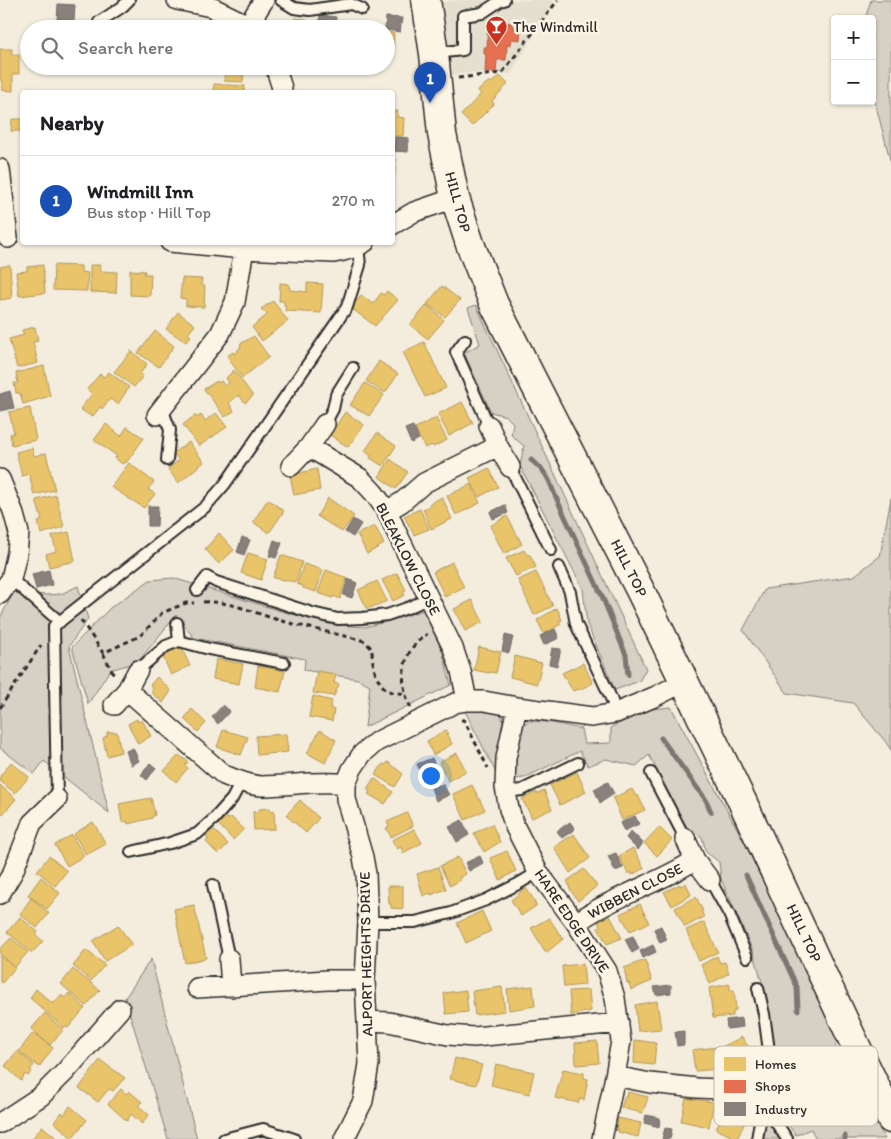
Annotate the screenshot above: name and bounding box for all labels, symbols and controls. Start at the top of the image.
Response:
bar icon: The Windmill [485,15,509,46]
map controls [831,15,876,105]
button: + [831,15,876,60]
place label: The Windmill [513,18,599,36]
search box [20,20,395,75]
icon: search [38,34,66,62]
text: Search here [78,36,173,59]
button: − [831,60,876,105]
pin: 1 [414,62,446,103]
text: Nearby [40,110,104,135]
street label: HILL TOP [441,170,475,235]
text: Windmill Inn [87,180,194,203]
text: 1 [52,191,60,210]
text: 270 m [332,191,375,210]
text: Bus stop · Hill Top [87,203,211,222]
street label: BLEAKLOW CLOSE [372,500,444,618]
street label: HILL TOP [607,536,651,600]
your location [418,763,444,789]
street label: WIBBEN CLOSE [584,859,686,923]
street label: HARE EDGE DRIVE [531,866,613,976]
street label: ALPORT HEIGHTS DRIVE [356,871,376,1037]
street label: HILL TOP [783,901,826,965]
legend [714,1046,878,1126]
text: Homes [755,1056,797,1073]
text: Shops [755,1078,791,1095]
text: Industry [755,1101,807,1118]

